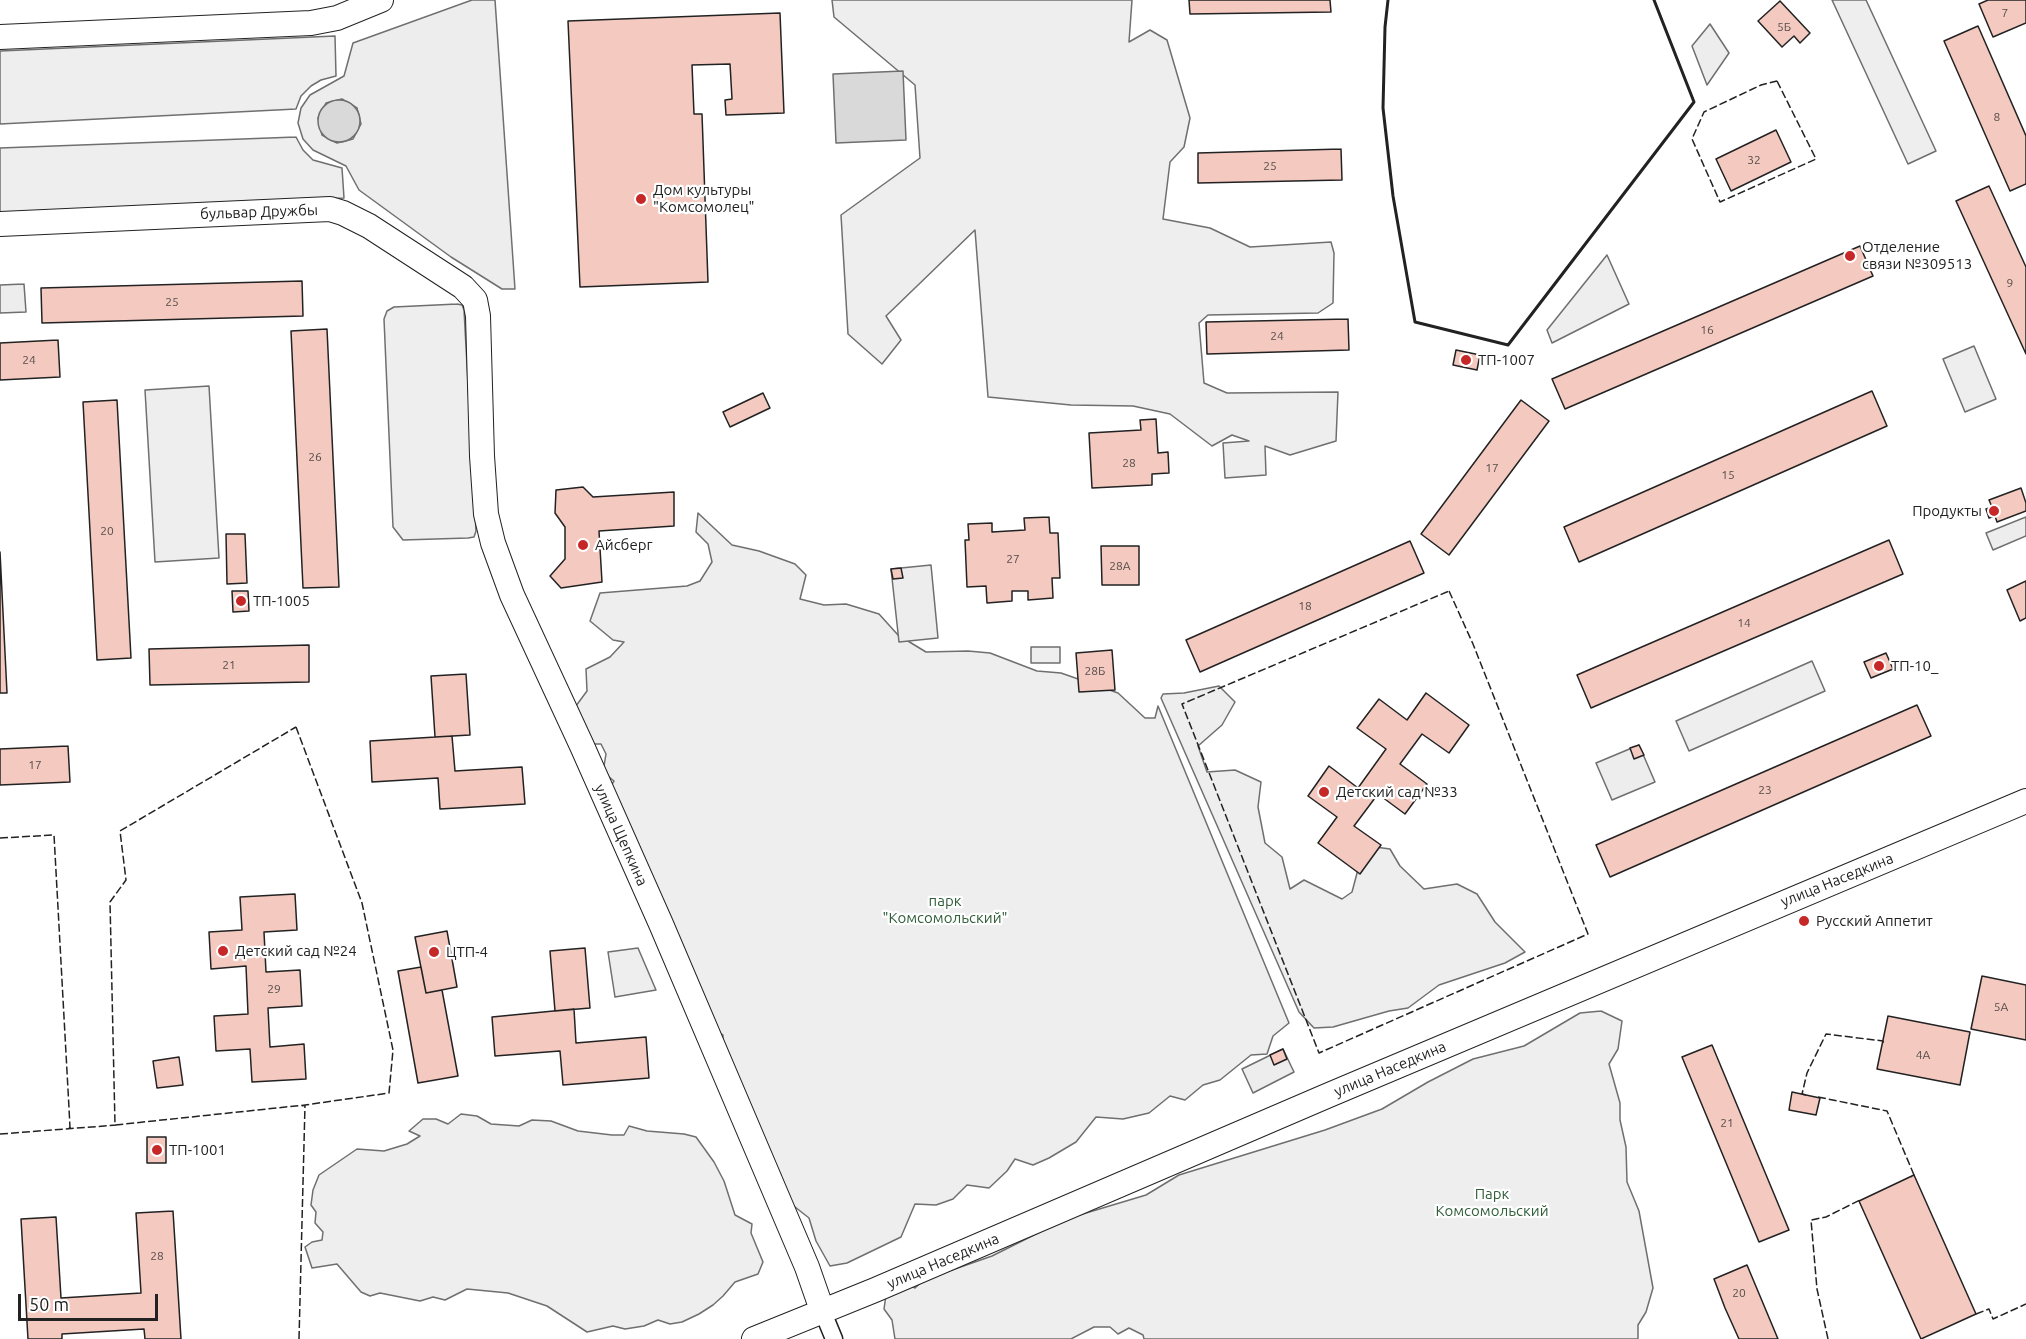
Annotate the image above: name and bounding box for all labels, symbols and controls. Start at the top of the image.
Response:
house number: 7 [2002,6,2008,20]
house number: 5Б [1777,20,1791,34]
house number: 8 [1994,110,2000,124]
house number: 32 [1747,153,1761,167]
house number: 25 [1263,159,1277,173]
place label: Дом культуры "Комсомолец" [653,181,754,216]
marker: Дом культуры "Комсомолец" [634,192,648,206]
street label: бульвар Дружбы [200,201,318,223]
place label: Отделение связи №309513 [1862,238,1972,273]
marker: Отделение связи №309513 [1843,249,1857,263]
house number: 9 [2007,276,2013,290]
house number: 25 [165,295,179,309]
house number: 16 [1700,323,1714,337]
house number: 24 [1270,329,1284,343]
place label: ТП-1007 [1478,351,1535,369]
house number: 24 [22,353,36,367]
marker: ТП-1007 [1459,353,1473,367]
house number: 26 [308,450,322,464]
house number: 28 [1122,456,1136,470]
house number: 17 [1485,461,1499,475]
house number: 15 [1721,468,1735,482]
place label: Продукты [1912,502,1982,520]
marker: Продукты [1987,504,2001,518]
house number: 20 [100,524,114,538]
place label: Айсберг [595,536,652,554]
marker: Айсберг [576,538,590,552]
house number: 27 [1006,552,1020,566]
house number: 28А [1109,559,1131,573]
place label: ТП-1005 [253,592,310,610]
marker: ТП-1005 [234,594,248,608]
house number: 18 [1298,599,1312,613]
house number: 14 [1737,616,1751,630]
place label: ТП-10_ [1891,657,1938,675]
house number: 21 [222,658,236,672]
marker: ТП-10_ [1872,659,1886,673]
house number: 28Б [1085,664,1105,678]
house number: 17 [28,758,42,772]
street label: улица Щепкина [591,781,651,889]
place label: Детский сад №33 [1336,783,1458,801]
house number: 23 [1758,783,1772,797]
marker: Детский сад №33 [1317,785,1331,799]
street label: улица Наседкина [1778,849,1896,911]
park label: парк "Комсомольский" [882,892,1008,927]
place label: Русский Аппетит [1816,912,1933,930]
marker: Русский Аппетит [1797,914,1811,928]
place label: Детский сад №24 [235,942,357,960]
place label: ЦТП-4 [446,943,488,961]
marker: Детский сад №24 [216,944,230,958]
marker: ЦТП-4 [427,945,441,959]
house number: 29 [267,982,281,996]
house number: 5А [1994,1000,2008,1014]
street label: улица Наседкина [1331,1037,1449,1101]
house number: 4А [1916,1048,1930,1062]
house number: 21 [1720,1116,1734,1130]
place label: ТП-1001 [169,1141,226,1159]
marker: ТП-1001 [150,1143,164,1157]
park label: Парк Комсомольский [1435,1185,1549,1220]
street label: улица Наседкина [884,1229,1002,1293]
house number: 28 [150,1249,164,1263]
scale bar [21,1282,160,1320]
house number: 20 [1732,1286,1746,1300]
text: 50 m [29,1294,69,1314]

